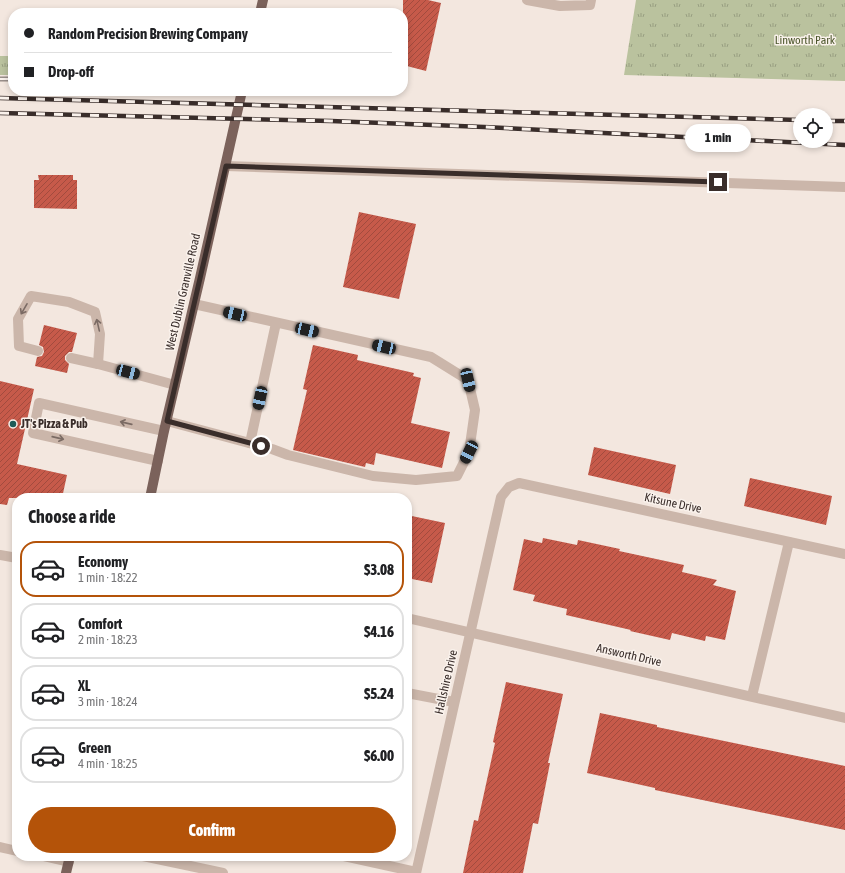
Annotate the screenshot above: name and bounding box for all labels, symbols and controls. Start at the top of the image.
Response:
text: Random Precision Brewing Company [48,25,248,42]
park label: Linworth Park [775,33,836,47]
text: Drop-off [48,63,94,80]
map controls [793,108,833,148]
button: locate [793,108,833,148]
callout: 1 min [685,124,751,152]
text: 1 min [705,130,731,145]
route end [709,173,727,191]
street label: West Dublin Granville Road [163,232,203,352]
one-way arrow [20,303,28,315]
car [222,305,248,323]
one-way arrow [93,319,101,332]
car [294,321,320,339]
car [371,338,397,356]
car [115,363,141,381]
car [459,367,477,393]
car [252,385,268,411]
place label: JT's Pizza & Pub [20,417,88,431]
one-way arrow [119,418,132,426]
marker: JT's Pizza & Pub [8,419,18,429]
one-way arrow [51,435,64,443]
route start [252,437,270,455]
car [458,439,480,465]
street label: Kitsune Drive [643,490,703,516]
text: Choose a ride [28,506,116,527]
icon: car [30,551,66,587]
text: Economy [78,553,128,570]
text: $3.08 [364,561,394,578]
text: 1 min · 18:22 [78,570,138,585]
icon: car [30,613,66,649]
text: Comfort [78,615,122,632]
text: $4.16 [364,623,394,640]
text: 2 min · 18:23 [78,632,138,647]
street label: Answorth Drive [595,641,663,669]
street label: Hallshire Drive [432,648,460,716]
icon: car [30,675,66,711]
text: XL [78,677,91,694]
text: $5.24 [364,685,394,702]
text: 3 min · 18:24 [78,694,138,709]
icon: car [30,737,66,773]
text: Green [78,739,111,756]
text: $6.00 [364,747,394,764]
text: 4 min · 18:25 [78,756,138,771]
button: Confirm [28,807,396,853]

